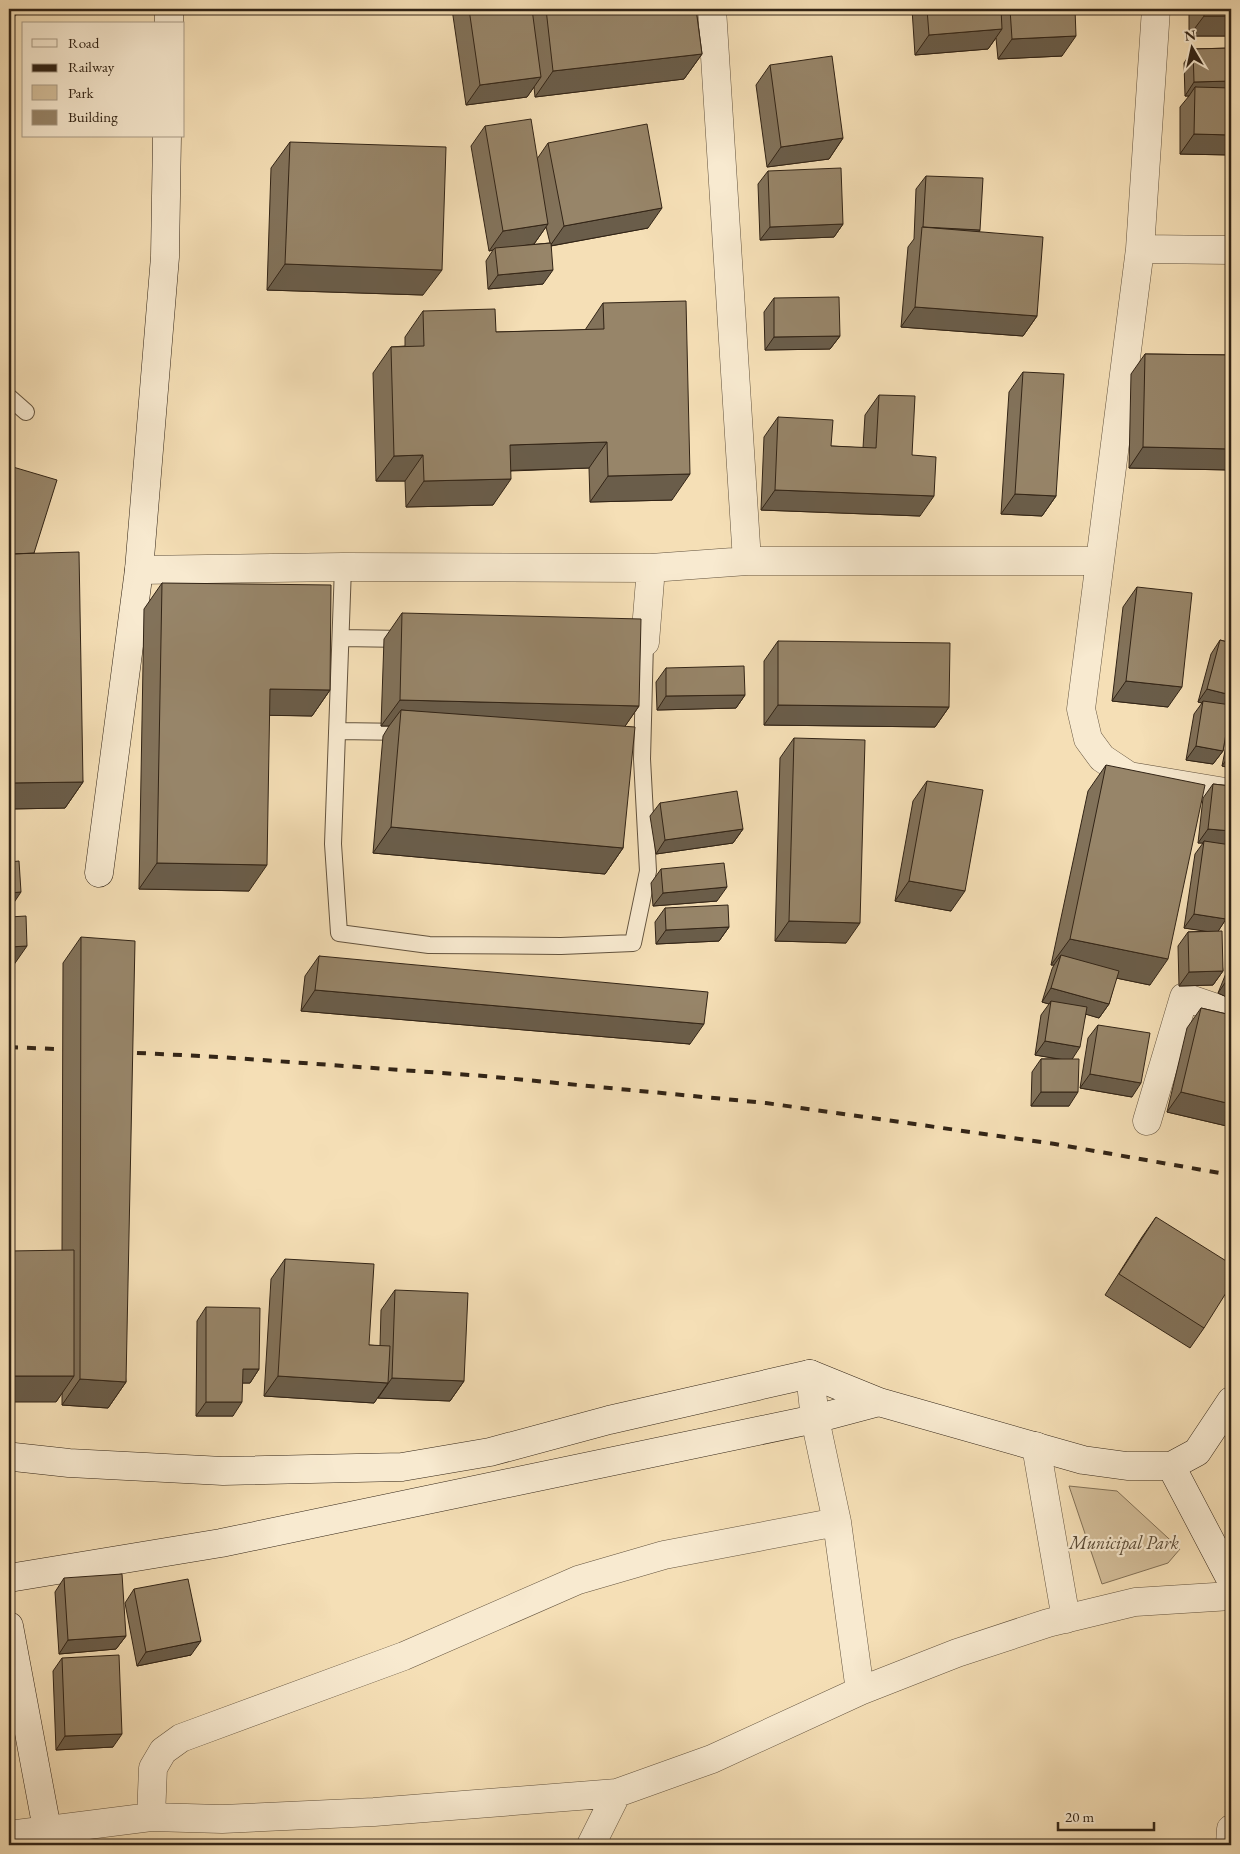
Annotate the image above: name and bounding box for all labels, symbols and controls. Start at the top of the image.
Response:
legend [22,22,185,138]
north arrow [1168,22,1218,72]
text: N [1183,25,1198,45]
text: Road [68,33,100,52]
text: Railway [68,57,115,76]
text: Park [68,83,95,102]
text: Building [68,107,118,126]
park label: Municipal Park [1068,1531,1179,1555]
scale bar [1058,1799,1154,1831]
text: 20 m [1065,1807,1094,1826]

